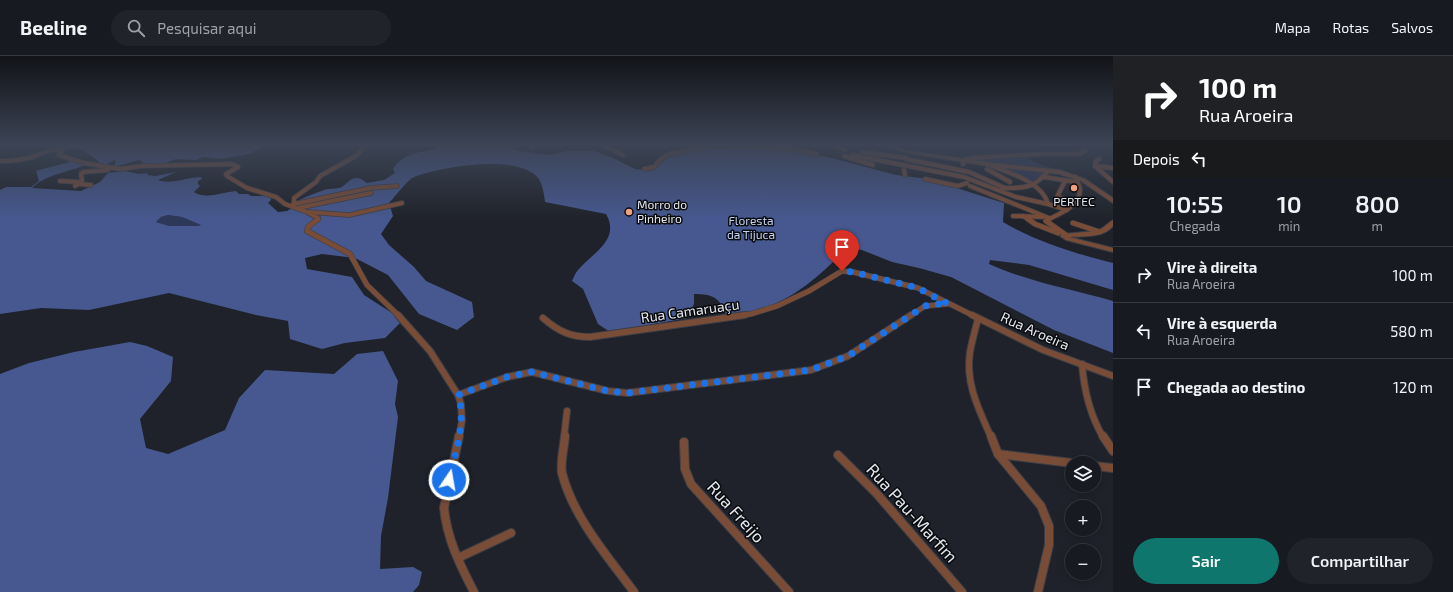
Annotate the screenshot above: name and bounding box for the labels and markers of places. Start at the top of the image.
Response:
marker: PERTEC [1069,183,1079,193]
place label: PERTEC [1053,194,1095,208]
place label: Morro do Pinheiro [637,197,687,225]
marker: Morro do Pinheiro [624,207,634,217]
pin [825,230,859,271]

